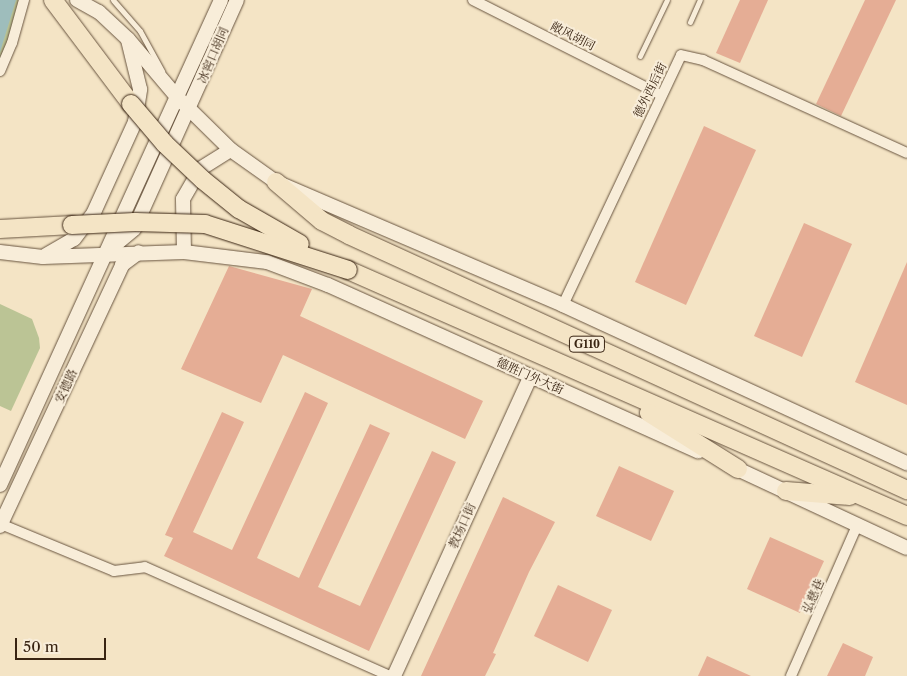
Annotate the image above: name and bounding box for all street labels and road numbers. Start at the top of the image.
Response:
street label: 敞风胡同 [548,19,598,53]
street label: 冰窖口胡同 [195,25,231,85]
street label: 德外西后街 [630,60,670,120]
road number: G110 [568,336,606,352]
street label: 德胜门外大街 [494,355,566,397]
street label: 安德路 [52,367,80,405]
street label: 教场口街 [446,501,478,551]
street label: 弘慈巷 [799,577,827,615]

